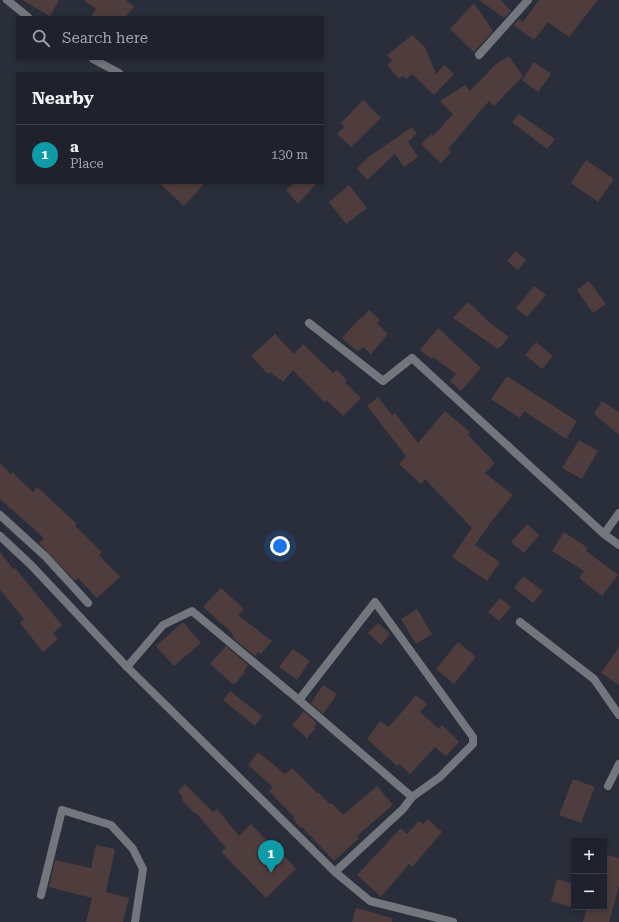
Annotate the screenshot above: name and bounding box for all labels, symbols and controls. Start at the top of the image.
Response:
search box [16,16,324,60]
icon: search [30,27,52,49]
text: Search here [62,29,148,47]
text: Nearby [32,88,94,108]
text: a [70,138,79,156]
text: 1 [41,147,49,162]
text: 130 m [271,147,308,162]
text: Place [70,156,104,171]
your location [270,536,290,556]
map controls [571,838,607,910]
button: + [571,838,607,874]
pin: 1 [258,840,284,873]
button: − [571,874,607,910]

